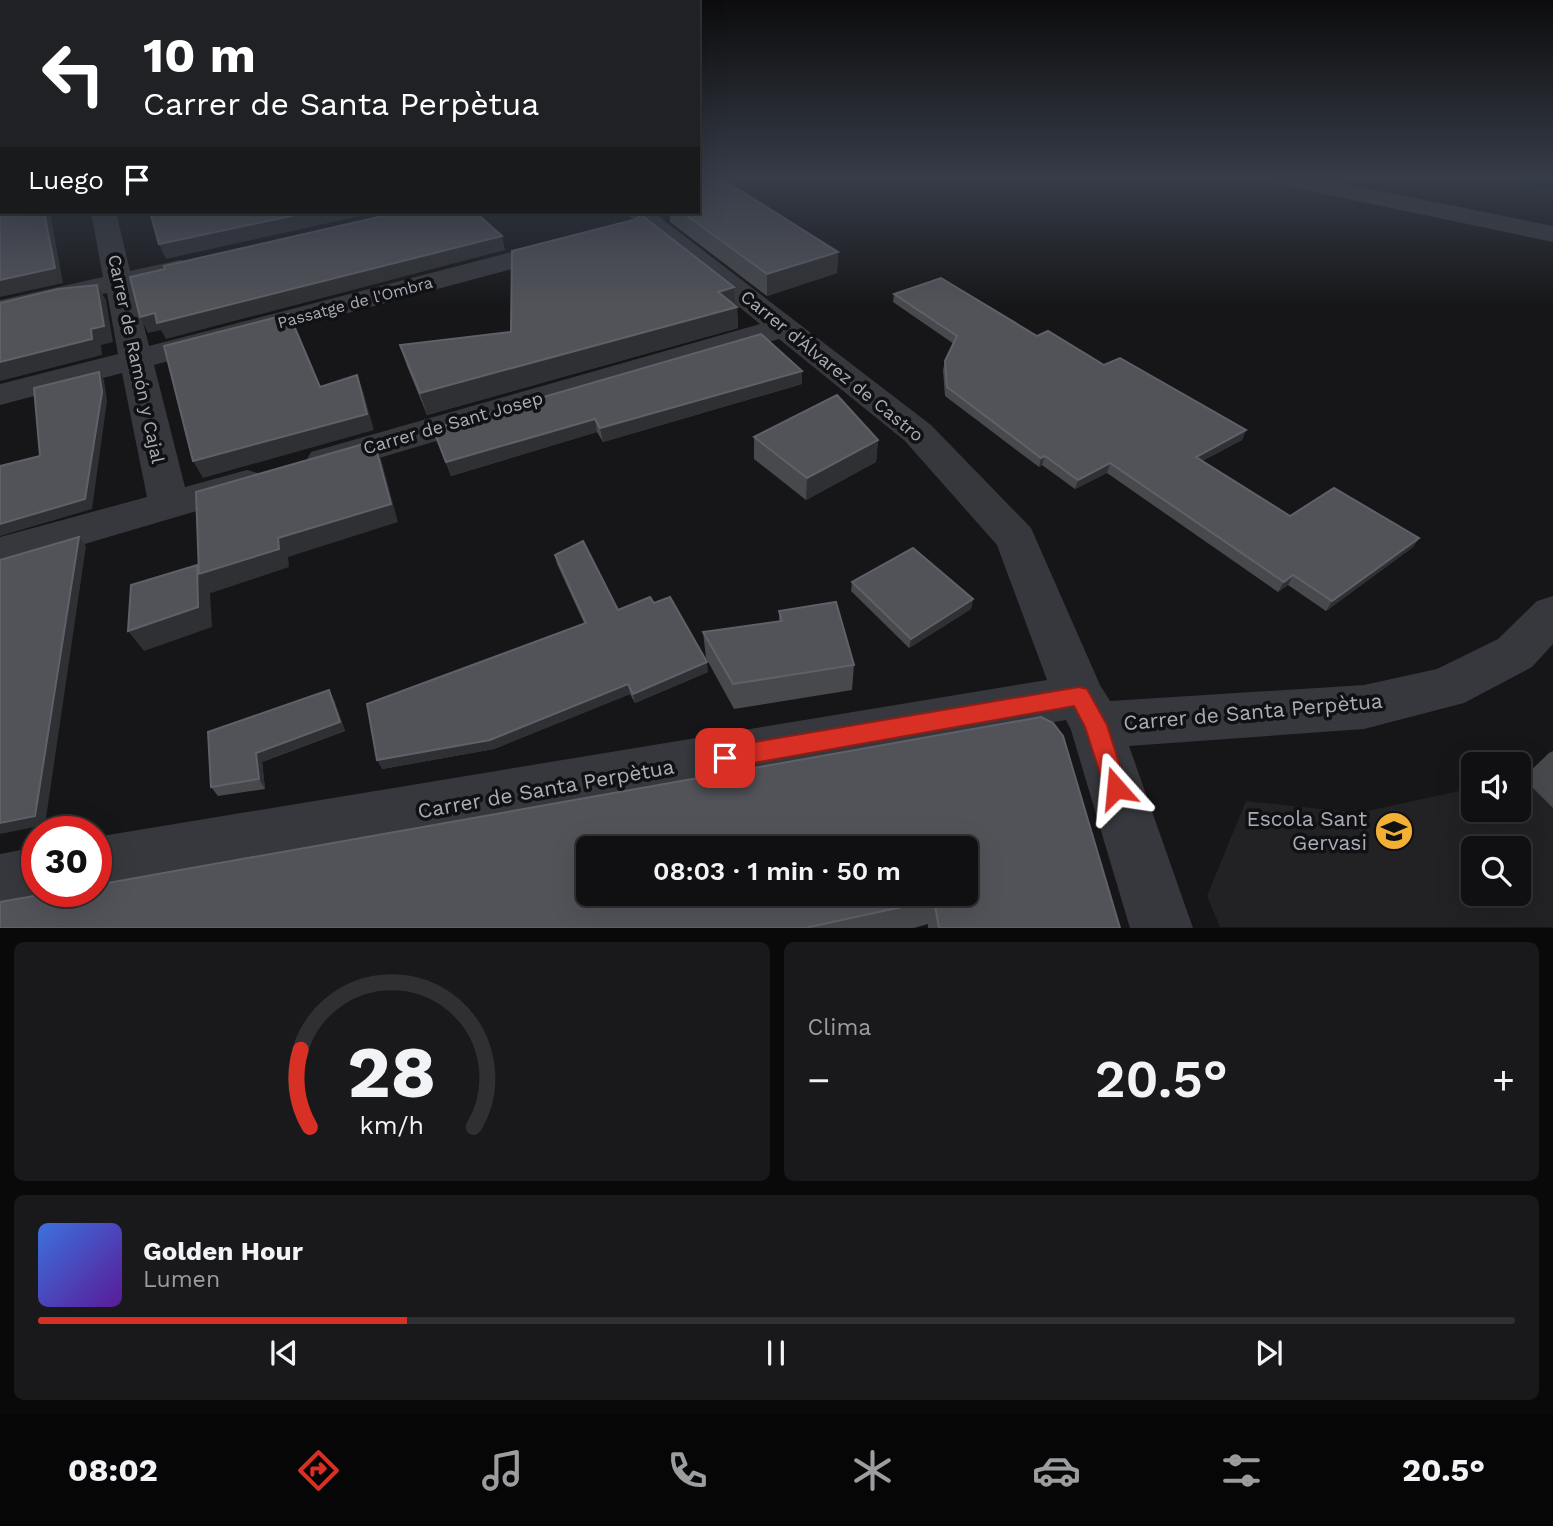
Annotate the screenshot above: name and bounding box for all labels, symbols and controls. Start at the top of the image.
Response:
text: 10 m [143,26,256,84]
icon: left [28,28,119,119]
text: Carrer de Santa Perpètua [143,85,539,123]
icon: arrive [118,161,156,199]
text: Luego [28,165,104,195]
street label: Carrer de Ramón y Cajal [104,252,169,466]
street label: Passatge de l'Ombra [275,273,435,332]
street label: Carrer d'Álvarez de Castro [737,285,928,446]
street label: Carrer de Sant Josep [361,387,545,458]
street label: Carrer de Santa Perpètua [1122,688,1384,735]
pin [695,728,755,788]
icon: arrive [706,739,744,777]
position arrow [1079,751,1153,825]
map controls [1461,752,1531,906]
button: sound [1461,752,1531,822]
street label: Carrer de Santa Perpètua [416,754,676,823]
place label: Escola Sant Gervasi [1246,806,1367,855]
school or university icon: Escola Sant Gervasi [1373,810,1415,852]
speed limit sign: 30 [21,816,112,907]
button: search [1461,836,1531,906]
text: 08:03 · 1 min · 50 m [653,856,901,886]
text: Clima [808,1014,871,1041]
text: 28 [347,1030,436,1116]
text: 20.5° [1095,1049,1228,1110]
text: − [808,1058,830,1102]
text: + [1492,1058,1515,1102]
text: km/h [360,1111,424,1140]
text: Golden Hour [143,1236,303,1266]
text: Lumen [143,1266,220,1293]
icon: previous [265,1334,303,1372]
icon: pause [757,1334,795,1372]
icon: next [1250,1334,1288,1372]
icon: directions [294,1446,343,1495]
icon: music [478,1446,527,1495]
icon: phone [663,1446,712,1495]
icon: climate [848,1446,897,1495]
icon: car [1032,1446,1081,1495]
icon: filters [1217,1446,1266,1495]
text: 08:02 [68,1451,158,1489]
text: 20.5° [1402,1451,1485,1489]

